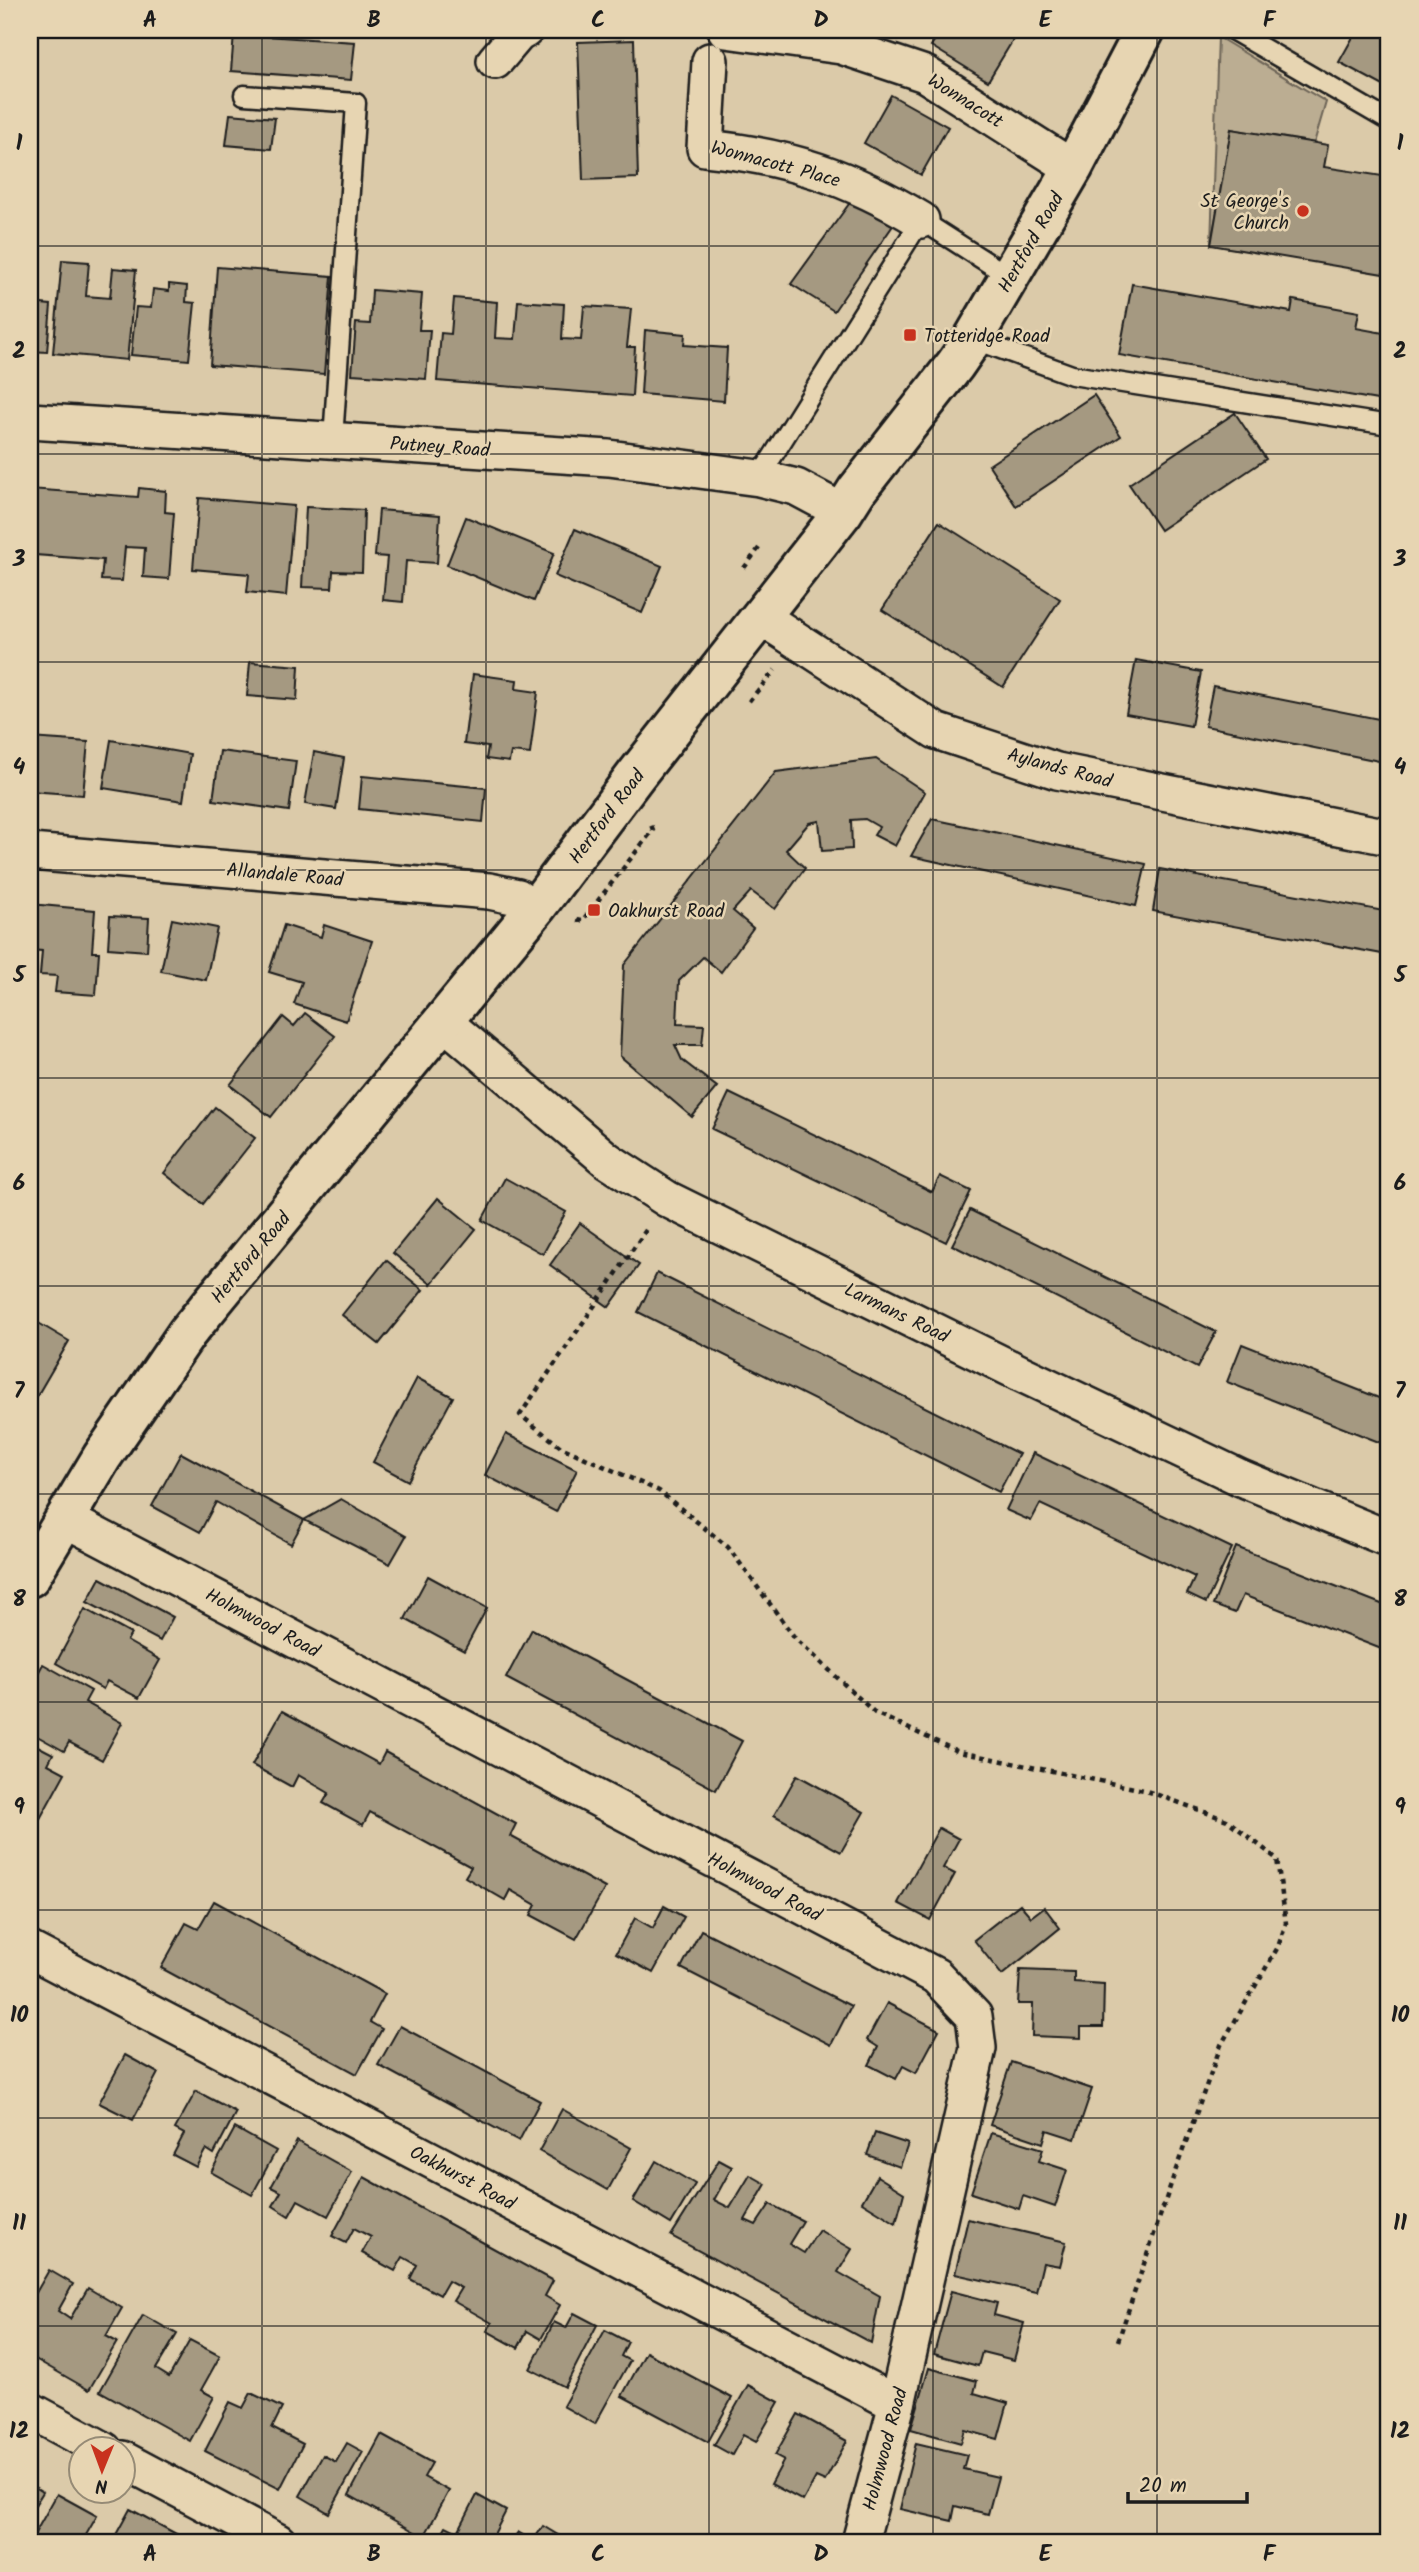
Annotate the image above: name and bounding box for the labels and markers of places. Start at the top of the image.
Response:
place label: St George's Church [1200,187,1289,239]
marker: St George's Church [1295,203,1311,219]
place label: Totteridge Road [924,322,1050,352]
marker: Totteridge Road [902,327,918,343]
place label: Oakhurst Road [608,897,725,927]
marker: Oakhurst Road [586,902,602,918]

